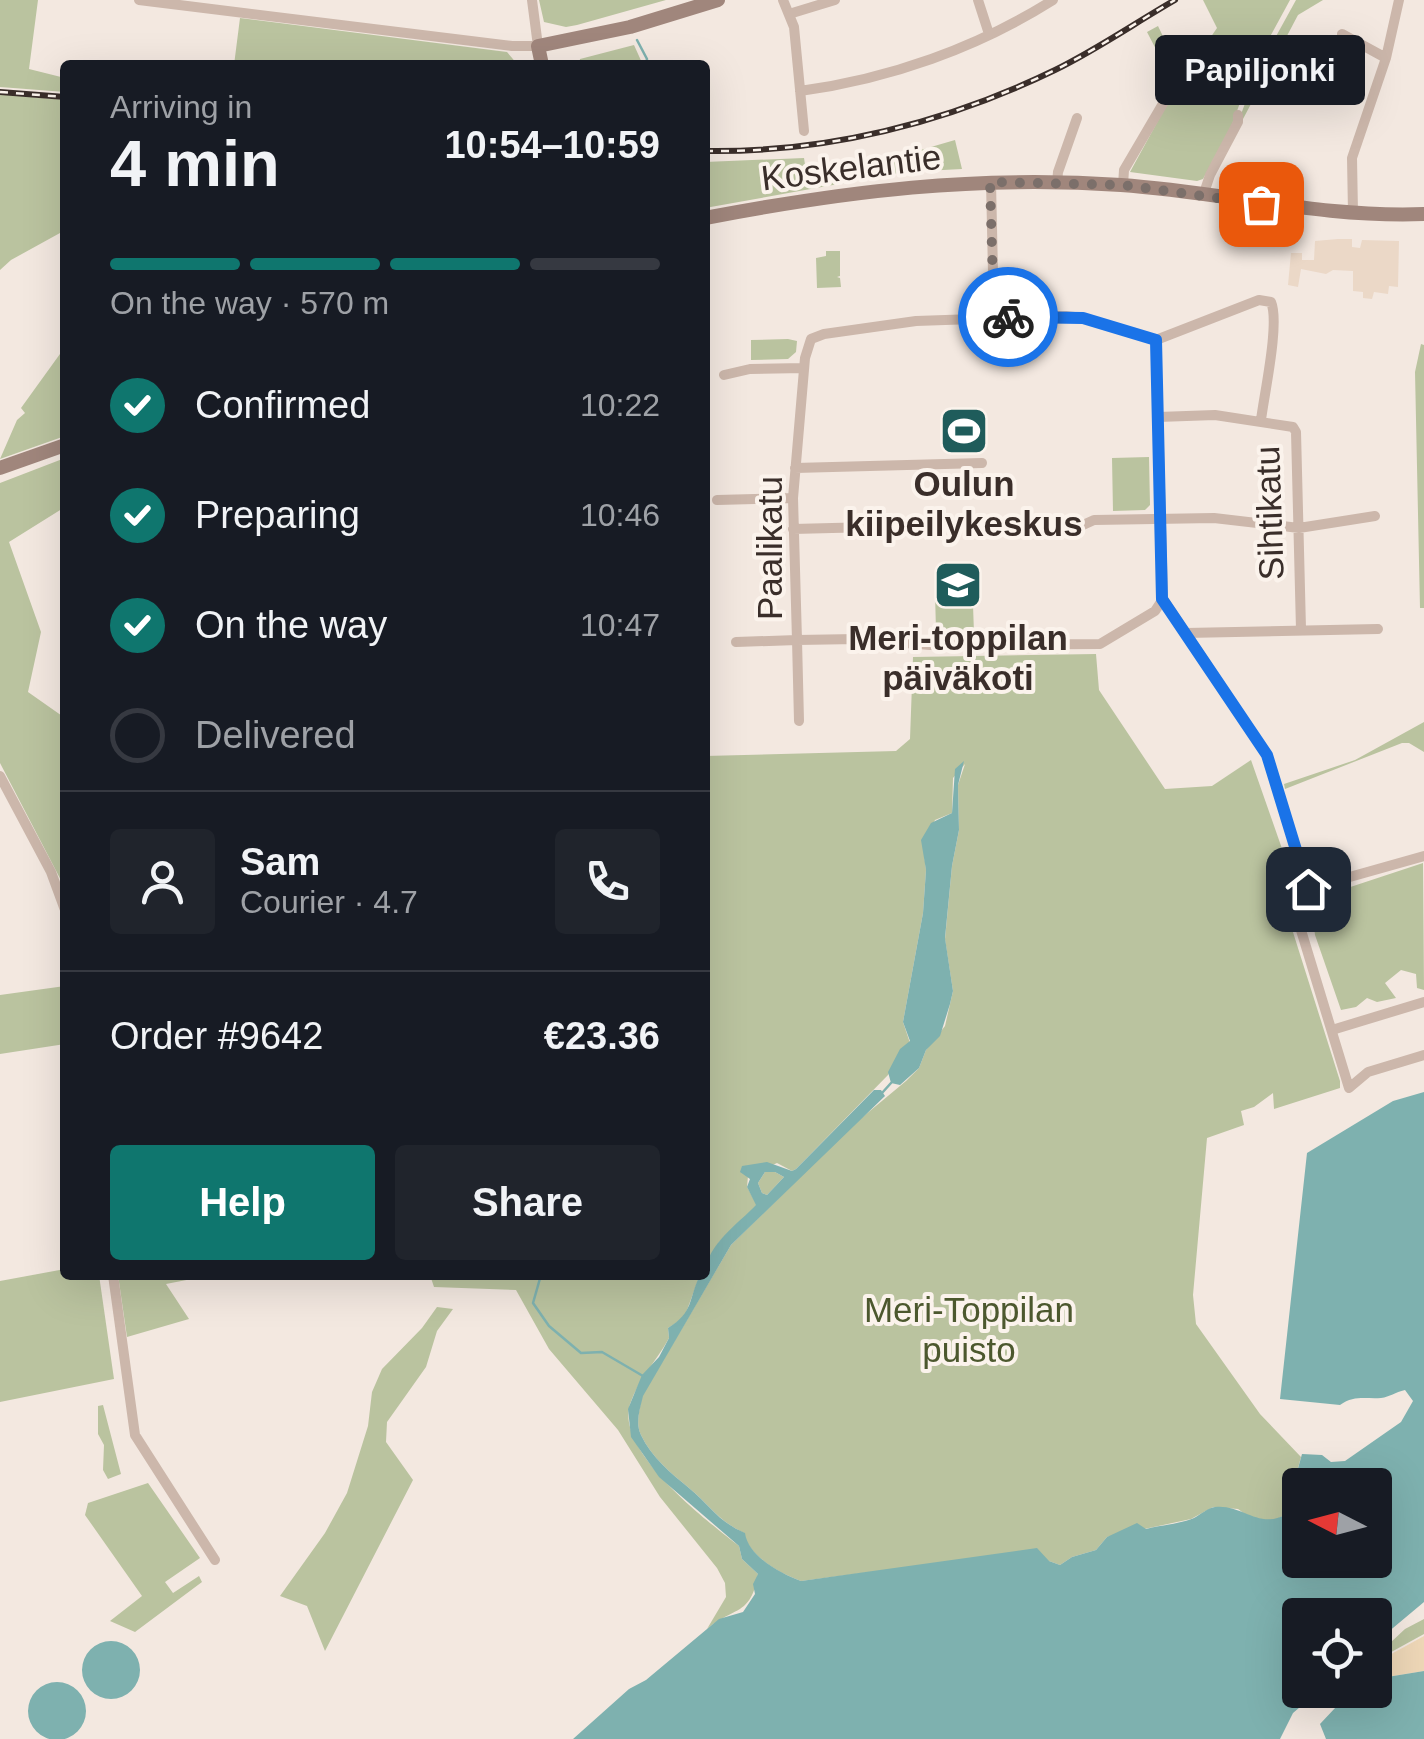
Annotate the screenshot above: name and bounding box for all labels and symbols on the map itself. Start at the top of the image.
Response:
callout: Papiljonki [1156,34,1366,104]
street label: Koskelantie [759,137,943,197]
pin [1219,162,1304,247]
courier [958,267,1058,367]
sports icon: Oulun kiipeilykeskus [938,405,990,457]
street label: Sihtikatu [1247,445,1291,581]
place label: Oulun kiipeilykeskus [845,464,1083,543]
street label: Paalikatu [750,476,789,620]
school or university icon: Meri-toppilan päiväkoti [932,559,984,611]
place label: Meri-toppilan päiväkoti [848,618,1068,697]
pin [1266,847,1351,932]
park label: Meri-Toppilan puisto [864,1290,1074,1369]
north arrow [1282,1468,1392,1578]

